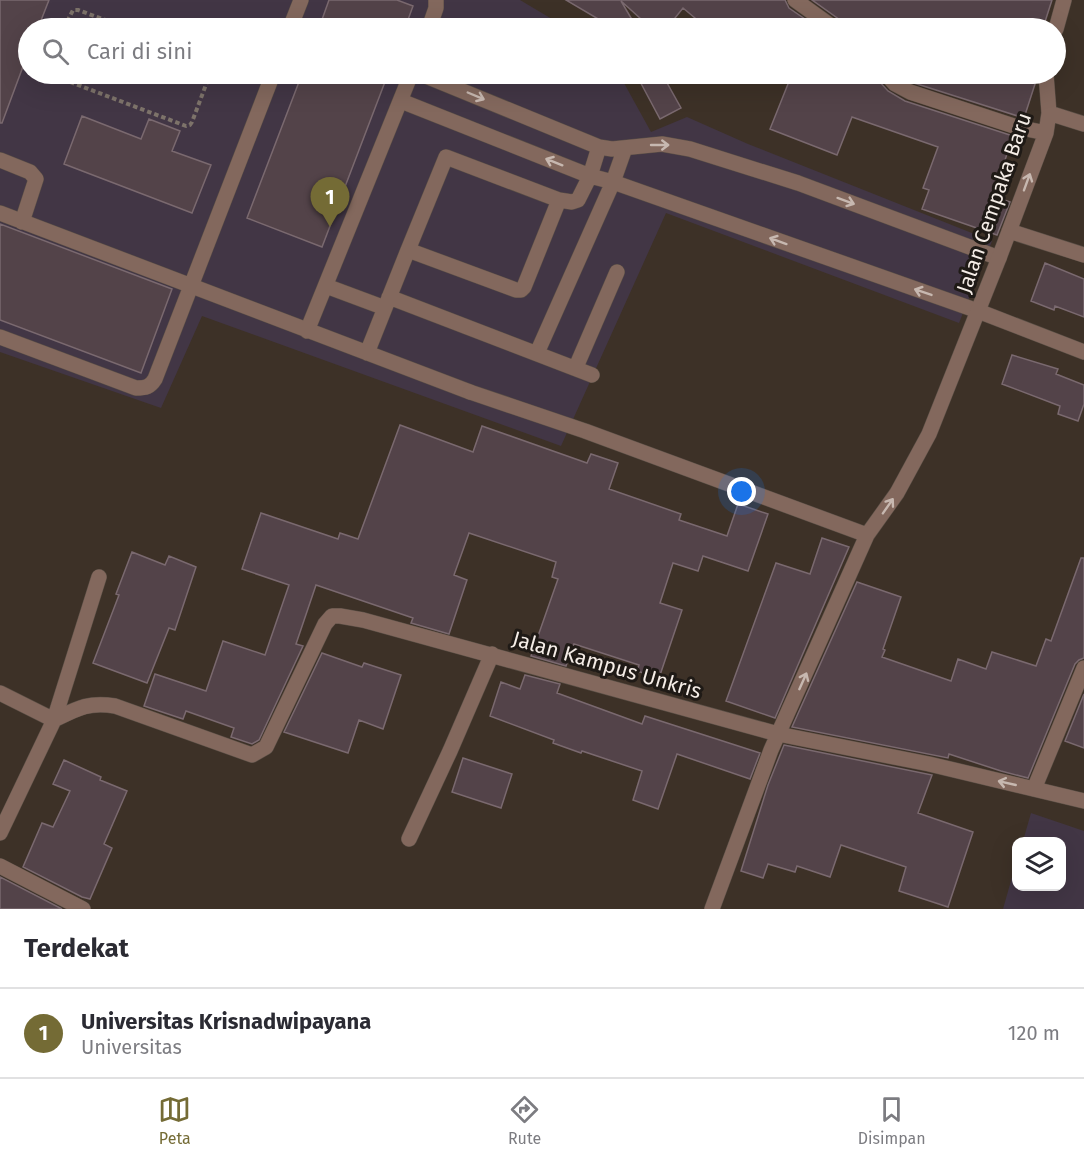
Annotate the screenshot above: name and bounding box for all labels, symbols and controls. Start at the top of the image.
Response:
search box [18,18,1066,84]
icon: search [39,35,72,68]
text: Cari di sini [87,38,192,65]
one-way arrow [466,91,484,102]
street label: Jalan Cempaka Baru [951,109,1037,297]
one-way arrow [649,139,669,151]
one-way arrow [545,156,564,167]
one-way arrow [1023,173,1034,192]
pin: 1 [310,178,350,227]
one-way arrow [836,196,855,207]
one-way arrow [769,234,788,245]
one-way arrow [914,286,933,297]
your location [727,477,756,506]
one-way arrow [882,499,894,515]
street label: Jalan Kampus Unkris [509,626,705,704]
one-way arrow [798,673,809,691]
one-way arrow [997,776,1016,788]
map controls [1012,837,1066,891]
button: layers [1012,837,1066,891]
text: Terdekat [24,933,129,964]
text: Universitas Krisnadwipayana [81,1008,371,1035]
text: 1 [39,1021,48,1045]
text: 120 m [1008,1021,1060,1045]
text: Universitas [81,1035,182,1059]
tab: Peta [158,1093,191,1148]
tab: Rute [508,1093,541,1148]
tab: Disimpan [858,1093,926,1148]

